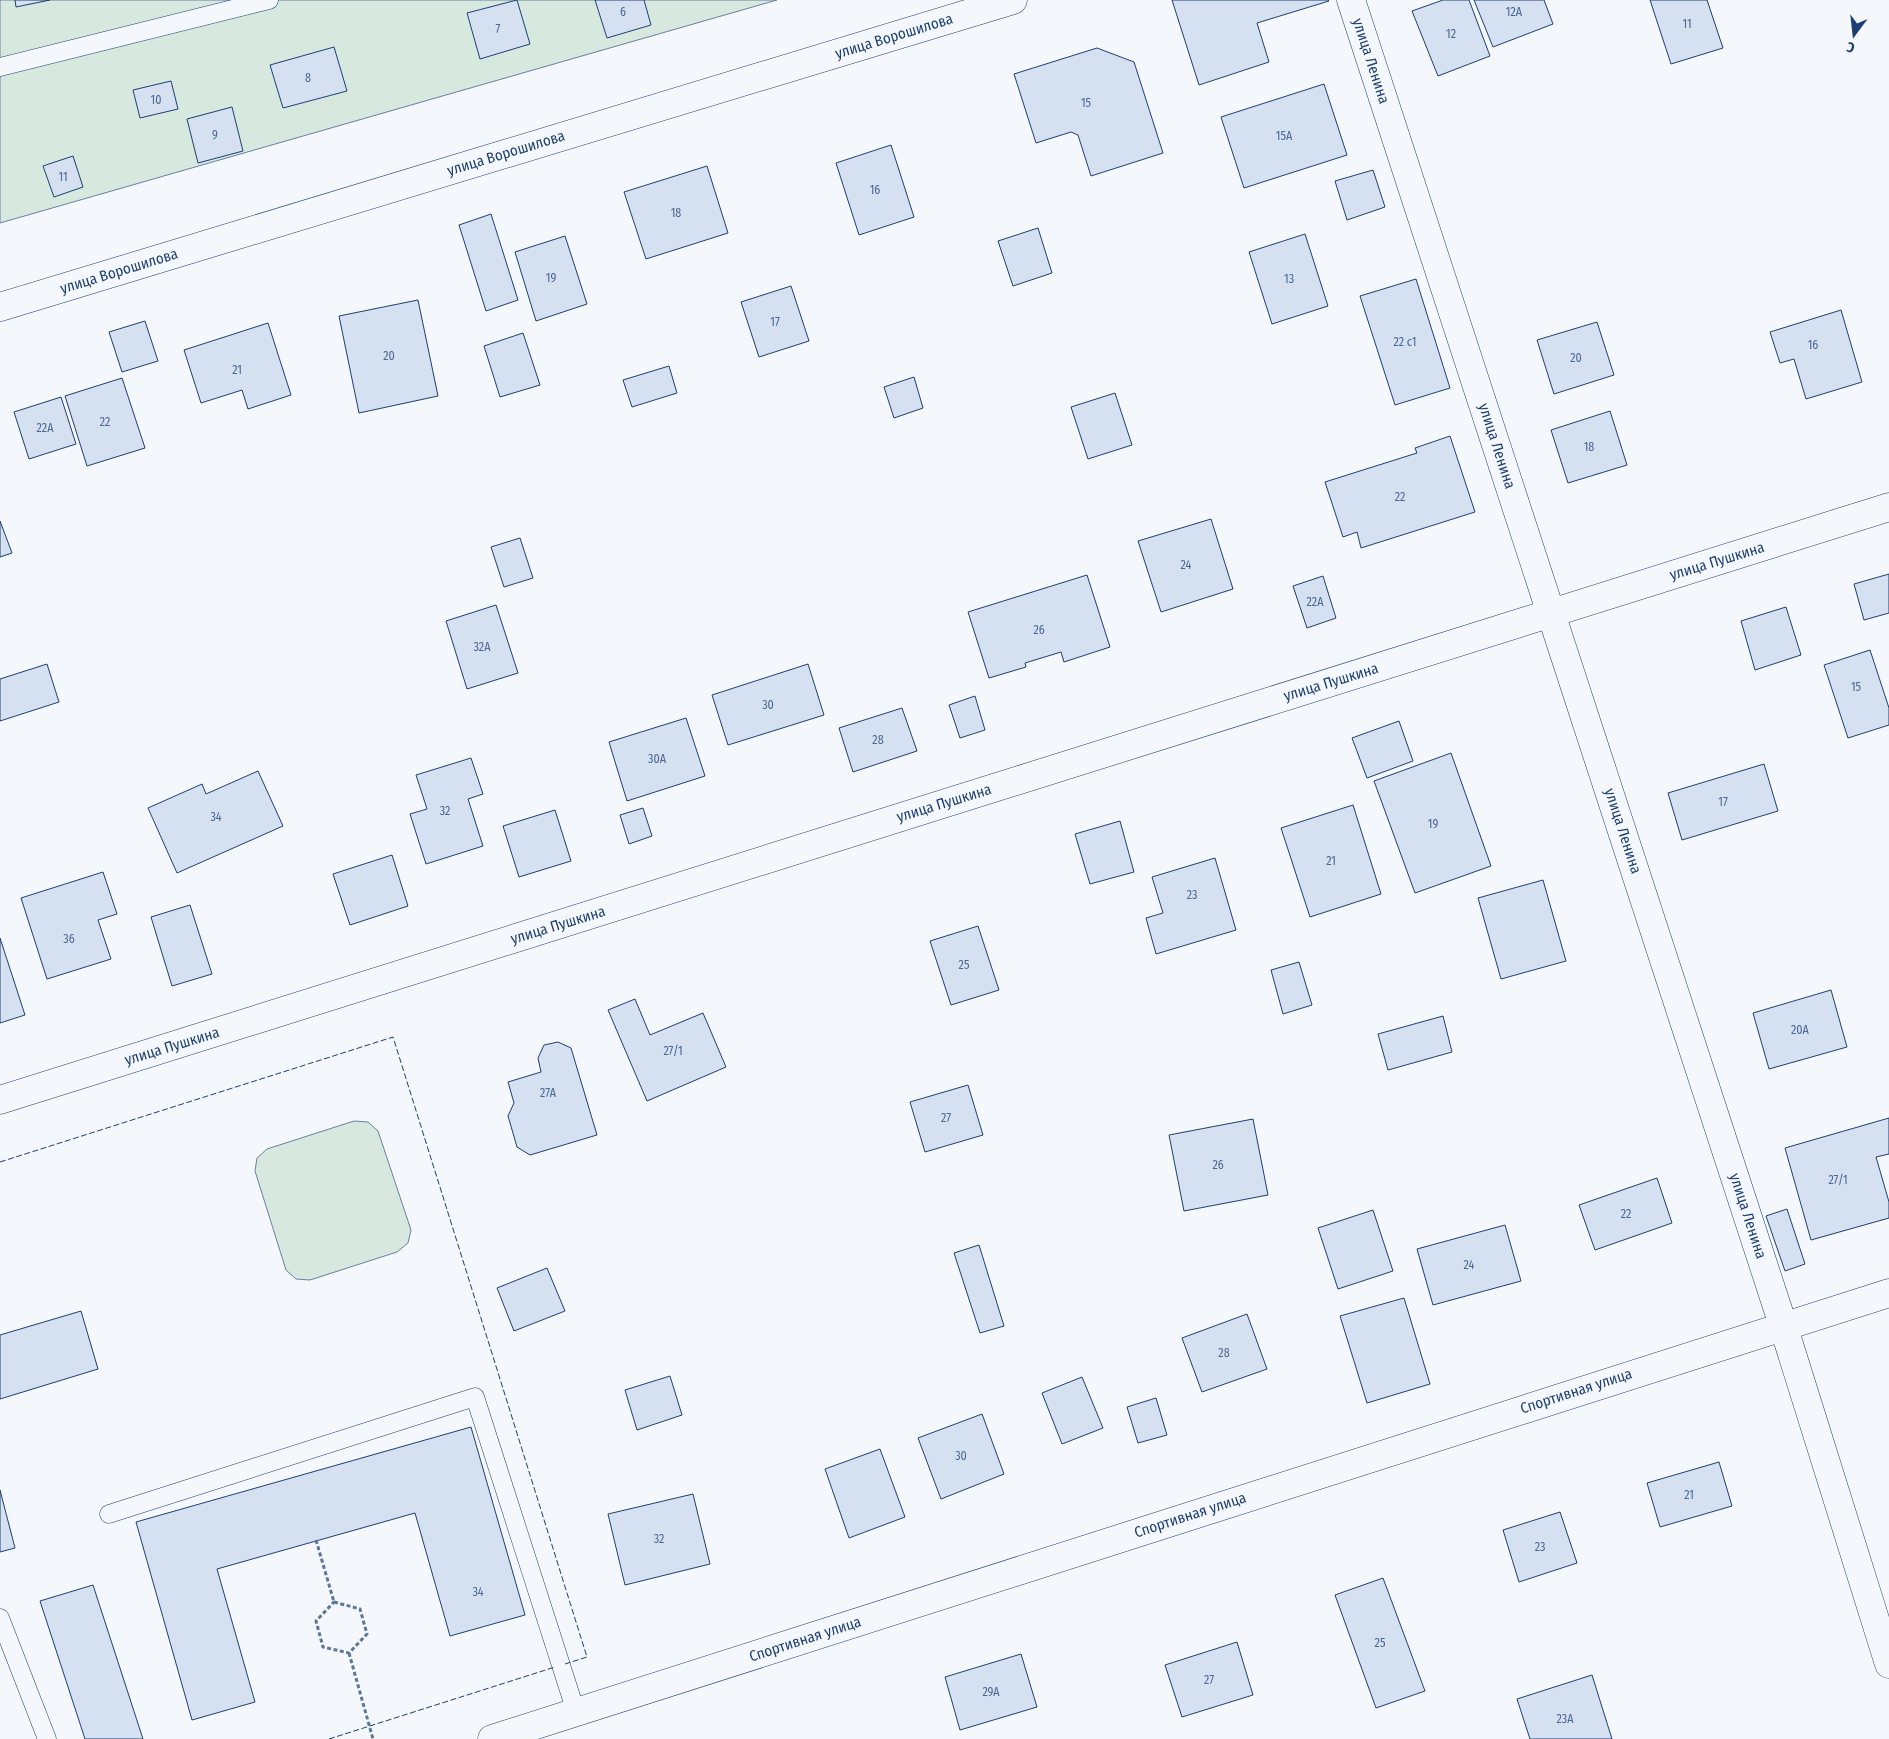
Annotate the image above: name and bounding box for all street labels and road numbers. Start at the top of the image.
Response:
street label: улица Ворошилова [833,10,955,62]
street label: улица Ленина [1349,16,1393,106]
street label: улица Ворошилова [445,127,567,179]
street label: улица Ворошилова [58,245,180,297]
street label: улица Ленина [1475,401,1519,491]
street label: улица Пушкина [1668,538,1766,584]
street label: улица Пушкина [1282,659,1380,705]
street label: улица Пушкина [895,780,993,826]
street label: улица Ленина [1601,786,1645,876]
street label: улица Пушкина [509,902,607,948]
street label: улица Пушкина [123,1023,221,1069]
street label: улица Ленина [1726,1171,1770,1261]
street label: Спортивная улица [1518,1364,1634,1418]
street label: Спортивная улица [1132,1488,1248,1542]
street label: Спортивная улица [747,1612,863,1666]

